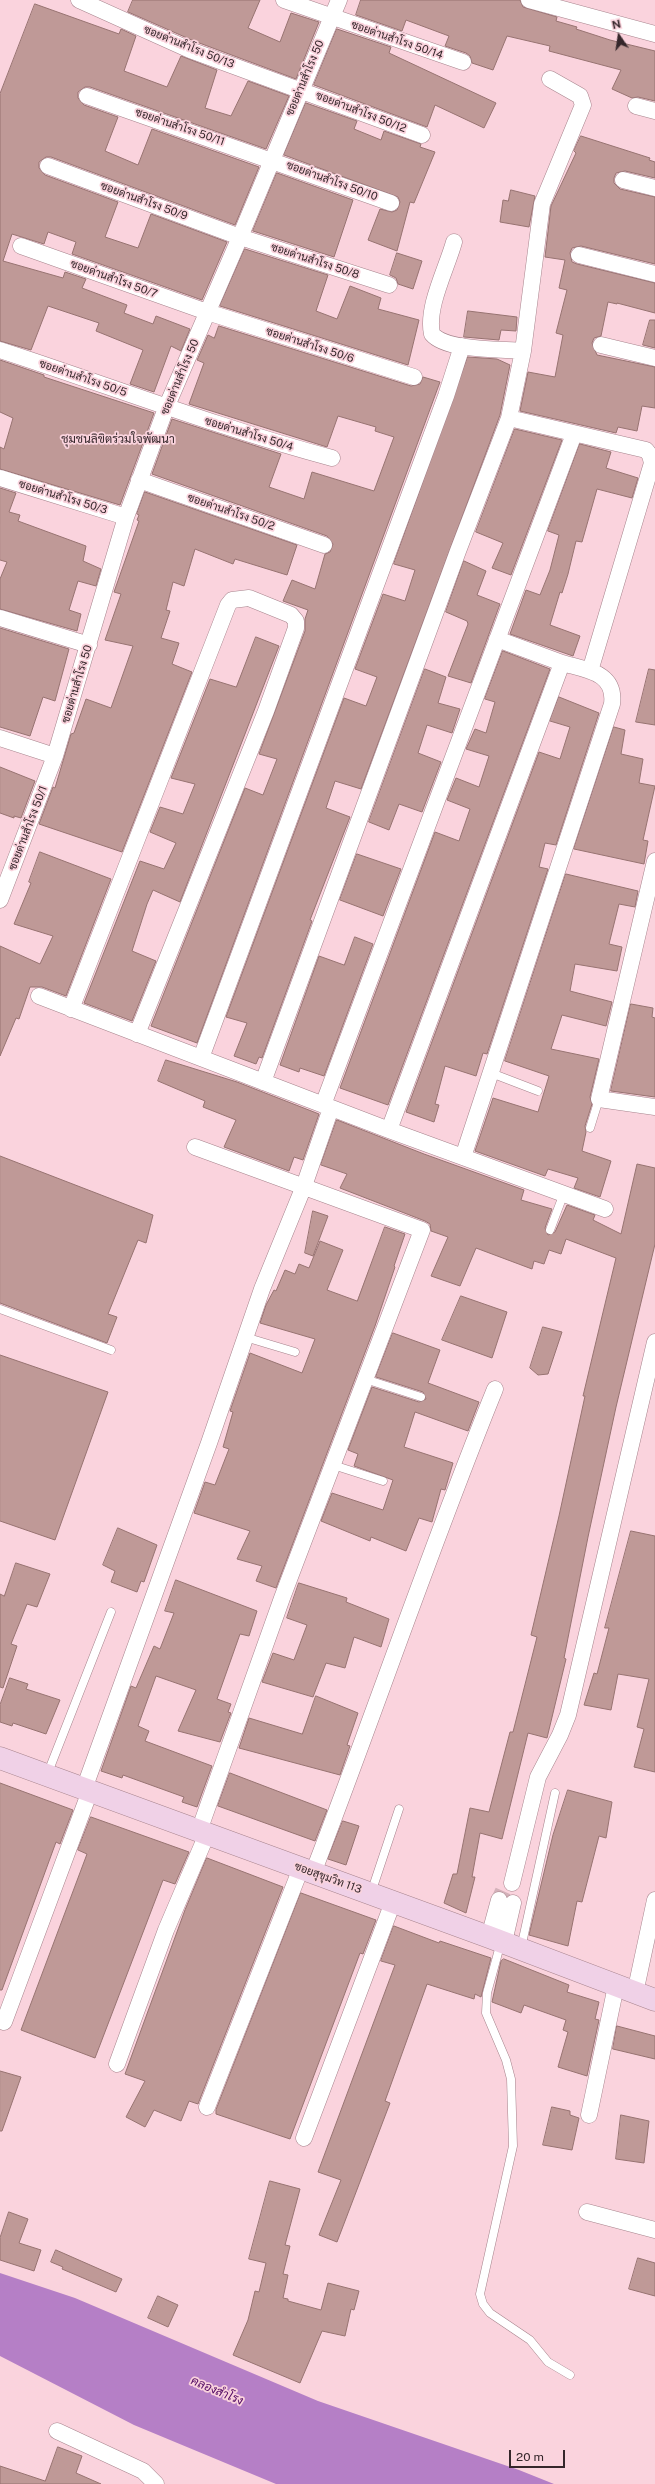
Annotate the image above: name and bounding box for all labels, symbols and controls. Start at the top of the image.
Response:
north arrow [599,16,639,56]
text: N [611,17,622,31]
street label: ซอยด่านสำโรง 50/14 [349,18,445,62]
street label: ซอยด่านสำโรง 50/13 [142,23,236,71]
street label: ซอยด่านสำโรง 50 [283,38,327,118]
street label: ซอยด่านสำโรง 50/12 [314,89,408,135]
street label: ซอยด่านสำโรง 50/11 [133,105,227,149]
street label: ซอยด่านสำโรง 50/10 [285,158,379,204]
street label: ซอยด่านสำโรง 50/9 [99,179,189,223]
street label: ซอยด่านสำโรง 50/8 [269,241,361,281]
street label: ซอยด่านสำโรง 50/7 [69,257,159,301]
street label: ซอยด่านสำโรง 50/6 [264,325,356,365]
street label: ซอยด่านสำโรง 50 [158,337,202,417]
street label: ซอยด่านสำโรง 50/5 [37,357,129,399]
street label: ซอยด่านสำโรง 50/4 [203,414,295,454]
district label: ชุมชนลิขิตร่วมใจพัฒนา [61,432,175,446]
street label: ซอยด่านสำโรง 50/3 [17,477,109,517]
street label: ซอยด่านสำโรง 50/2 [186,491,276,533]
street label: ซอยด่านสำโรง 50 [59,643,95,725]
street label: ซอยด่านสำโรง 50/1 [6,784,50,872]
street label: ซอยสุขุมวิท 113 [293,1860,363,1896]
water label: คลองสำโรง [189,2374,245,2408]
scale bar [511,2442,567,2468]
text: 20 m [516,2450,544,2464]

